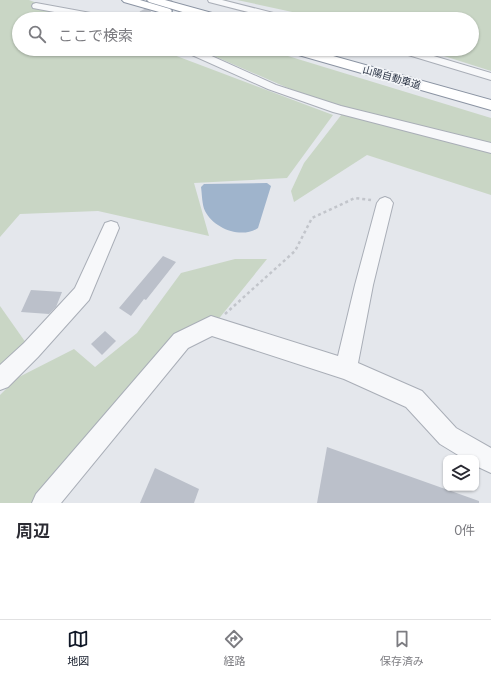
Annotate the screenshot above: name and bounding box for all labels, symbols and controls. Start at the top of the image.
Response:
search box [12,12,479,56]
icon: search [26,23,48,45]
text: ここで検索 [58,26,133,44]
street label: 山陽自動車道 [362,63,422,91]
map controls [443,455,479,491]
button: layers [443,455,479,491]
text: 周辺 [16,520,50,541]
text: 0件 [454,522,475,538]
tab: 地図 [67,628,89,668]
tab: 経路 [223,628,245,668]
tab: 保存済み [380,628,424,668]

